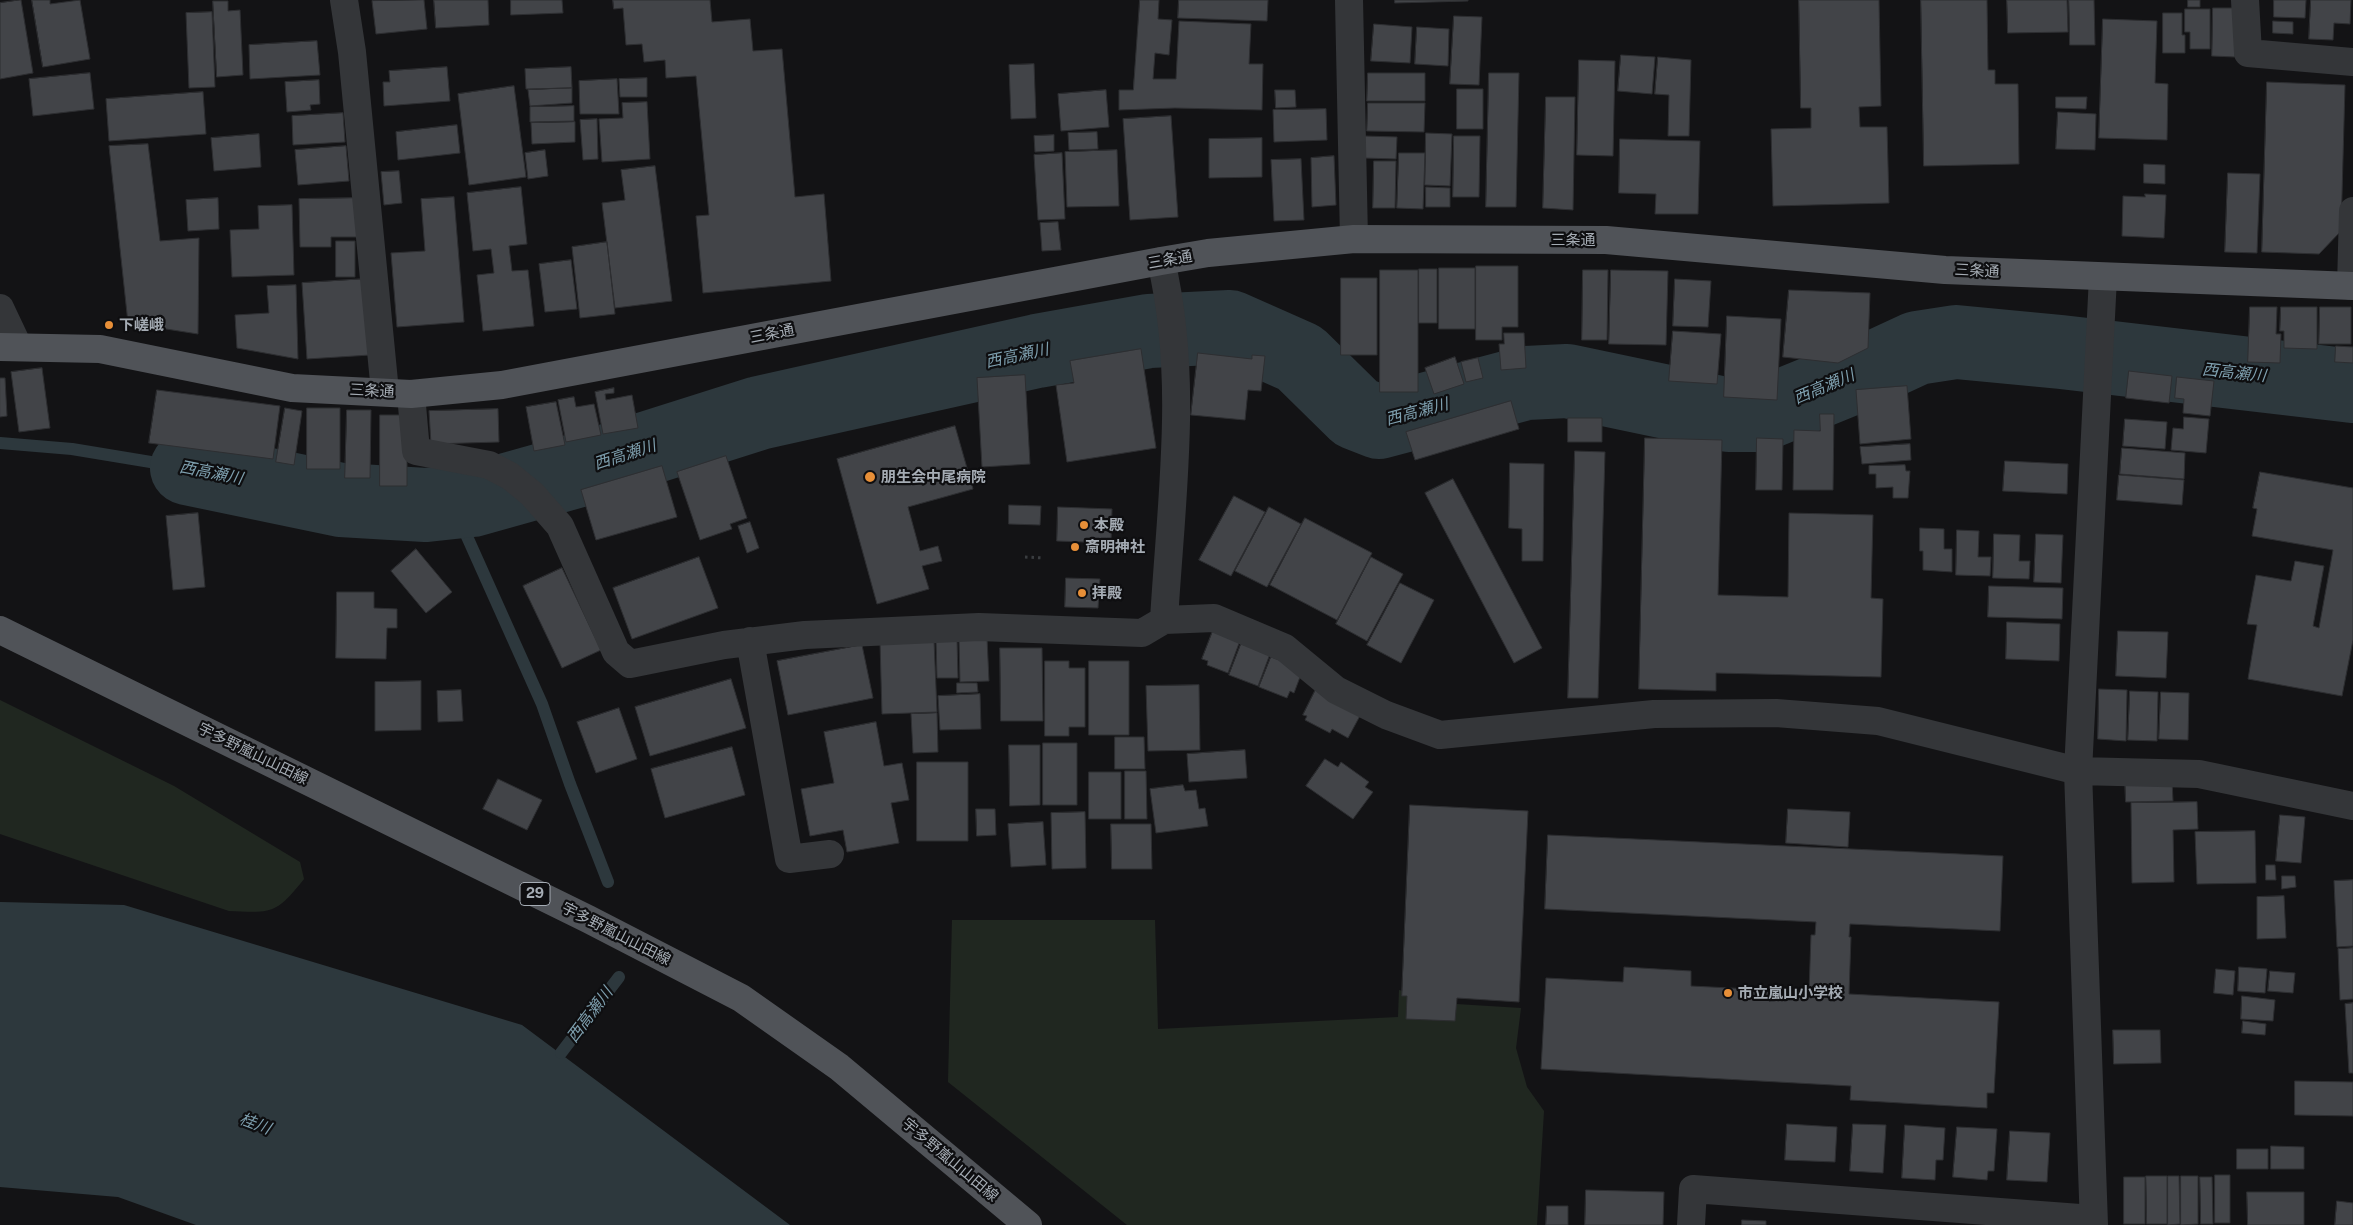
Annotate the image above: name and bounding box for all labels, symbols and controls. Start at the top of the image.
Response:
street label: 三条通 [1551,231,1595,249]
street label: 三条通 [1146,247,1194,273]
street label: 三条通 [1954,261,2000,281]
place label: 下嵯峨 [119,316,164,334]
marker: 下嵯峨 [103,319,115,331]
street label: 三条通 [748,321,796,347]
water label: 西高瀬川 [984,340,1050,372]
water label: 西高瀬川 [2201,360,2267,386]
water label: 西高瀬川 [1791,366,1857,408]
street label: 三条通 [349,381,395,401]
water label: 西高瀬川 [1384,394,1450,430]
water label: 西高瀬川 [592,436,658,474]
water label: 西高瀬川 [178,457,244,489]
place label: 朋生会中尾病院 [881,468,986,486]
marker: 朋生会中尾病院 [863,470,877,484]
place label: 本殿 [1094,516,1124,534]
marker: 本殿 [1078,519,1090,531]
place label: 斎明神社 [1085,538,1145,556]
marker: 斎明神社 [1069,541,1081,553]
place label: 拝殿 [1092,584,1122,602]
marker: 拝殿 [1076,587,1088,599]
street label: 宇多野嵐山山田線 [195,720,311,788]
road number: 29 [520,882,550,906]
street label: 宇多野嵐山山田線 [558,899,674,969]
water label: 西高瀬川 [563,984,617,1046]
place label: 市立嵐山小学校 [1738,984,1843,1002]
marker: 市立嵐山小学校 [1722,987,1734,999]
water label: 桂川 [237,1109,273,1139]
street label: 宇多野嵐山山田線 [898,1115,1002,1205]

